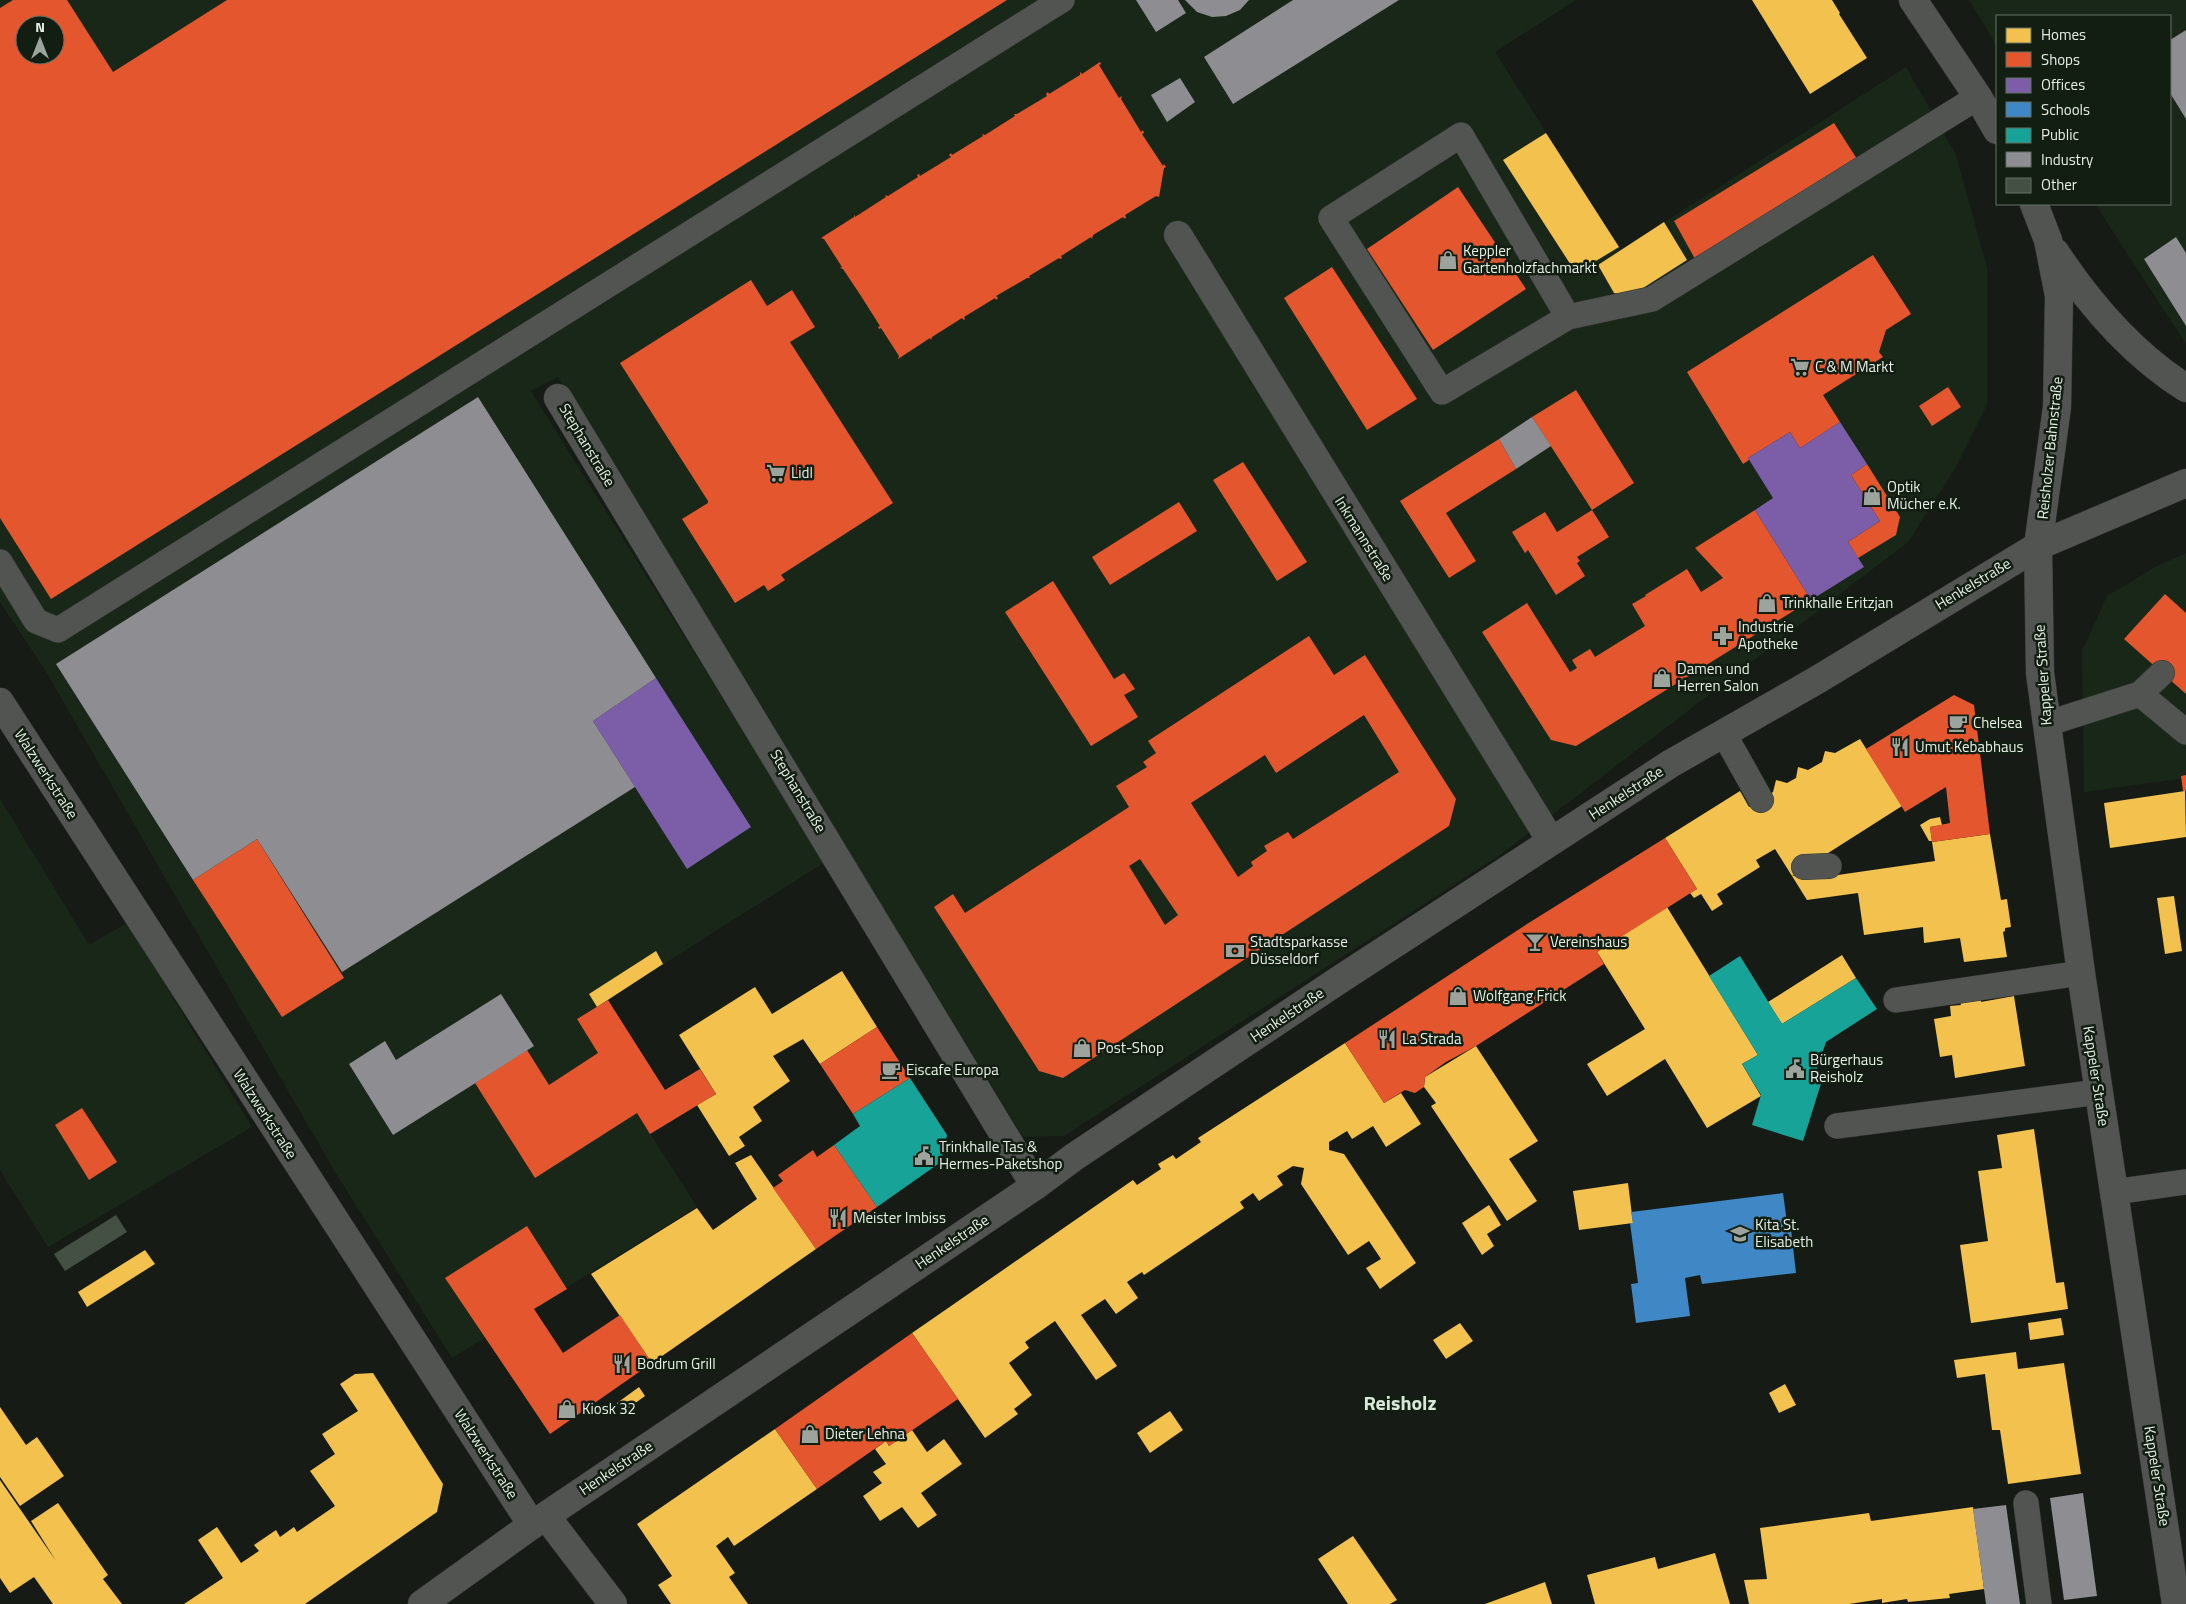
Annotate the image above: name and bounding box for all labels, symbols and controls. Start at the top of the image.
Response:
north arrow [15,15,65,65]
legend [1996,15,2171,205]
text: N [35,16,45,37]
text: Homes [2041,23,2086,46]
text: Shops [2041,48,2080,71]
text: Offices [2041,73,2085,96]
text: Schools [2041,98,2090,121]
text: Public [2041,123,2079,146]
text: Industry [2041,148,2093,171]
text: Other [2041,173,2077,196]
place label: Keppler Gartenholzfachmarkt [1463,239,1598,279]
shop icon: Keppler Gartenholzfachmarkt [1437,249,1459,271]
place label: C & M Markt [1815,355,1894,378]
supermarket icon: C & M Markt [1789,356,1811,378]
street label: Reisholzer Bahnstraße [2031,376,2068,520]
street label: Stephanstraße [553,399,621,491]
place label: Lidl [791,461,813,484]
supermarket icon: Lidl [765,462,787,484]
place label: Optik Mücher e.K. [1887,475,1961,515]
shop icon: Optik Mücher e.K. [1861,485,1883,507]
street label: Inkmannstraße [1329,492,1400,586]
street label: Henkelstraße [1930,552,2015,615]
place label: Trinkhalle Eritzjan [1782,591,1893,614]
shop icon: Trinkhalle Eritzjan [1756,592,1778,614]
place label: Industrie Apotheke [1738,615,1798,655]
street label: Kappeler Straße [2028,624,2058,726]
pharmacy icon: Industrie Apotheke [1712,625,1734,647]
place label: Damen und Herren Salon [1677,657,1759,697]
shop icon: Damen und Herren Salon [1651,667,1673,689]
place label: Chelsea [1973,711,2023,734]
cafe icon: Chelsea [1947,712,1969,734]
street label: Walzwerkstraße [9,724,84,823]
place label: Umut Kebabhaus [1915,735,2023,758]
restaurant icon: Umut Kebabhaus [1889,736,1911,758]
street label: Stephanstraße [764,745,832,837]
street label: Henkelstraße [1584,760,1668,825]
place label: Stadtsparkasse Düsseldorf [1250,930,1348,970]
place label: Vereinshaus [1550,930,1627,953]
bar icon: Vereinshaus [1524,931,1546,953]
bank icon: Stadtsparkasse Düsseldorf [1224,940,1246,962]
street label: Henkelstraße [1245,981,1328,1048]
place label: Wolfgang Frick [1473,984,1566,1007]
shop icon: Wolfgang Frick [1447,985,1469,1007]
street label: Kappeler Straße [2077,1024,2116,1128]
place label: La Strada [1402,1027,1462,1050]
restaurant icon: La Strada [1376,1028,1398,1050]
place label: Post-Shop [1097,1036,1164,1059]
shop icon: Post-Shop [1071,1037,1093,1059]
place label: Bürgerhaus Reisholz [1810,1048,1883,1088]
place label: Eiscafe Europa [906,1058,999,1081]
public building icon: Bürgerhaus Reisholz [1784,1058,1806,1080]
cafe icon: Eiscafe Europa [880,1059,902,1081]
street label: Walzwerkstraße [228,1064,303,1163]
place label: Trinkhalle Tas & Hermes-Paketshop [939,1135,1062,1175]
public building icon: Trinkhalle Tas & Hermes-Paketshop [913,1145,935,1167]
place label: Meister Imbiss [853,1206,946,1229]
restaurant icon: Meister Imbiss [827,1207,849,1229]
street label: Henkelstraße [910,1208,993,1275]
place label: Kita St. Elisabeth [1755,1213,1813,1253]
school or university icon: Kita St. Elisabeth [1729,1223,1751,1245]
place label: Bodrum Grill [637,1352,716,1375]
restaurant icon: Bodrum Grill [611,1353,633,1375]
district label: Reisholz [1363,1387,1437,1418]
place label: Kiosk 32 [582,1397,636,1420]
shop icon: Kiosk 32 [556,1398,578,1420]
street label: Walzwerkstraße [449,1404,524,1503]
place label: Dieter Lehna [825,1422,906,1445]
shop icon: Dieter Lehna [799,1423,821,1445]
street label: Kappeler Straße [2138,1424,2177,1528]
street label: Henkelstraße [574,1434,657,1501]

